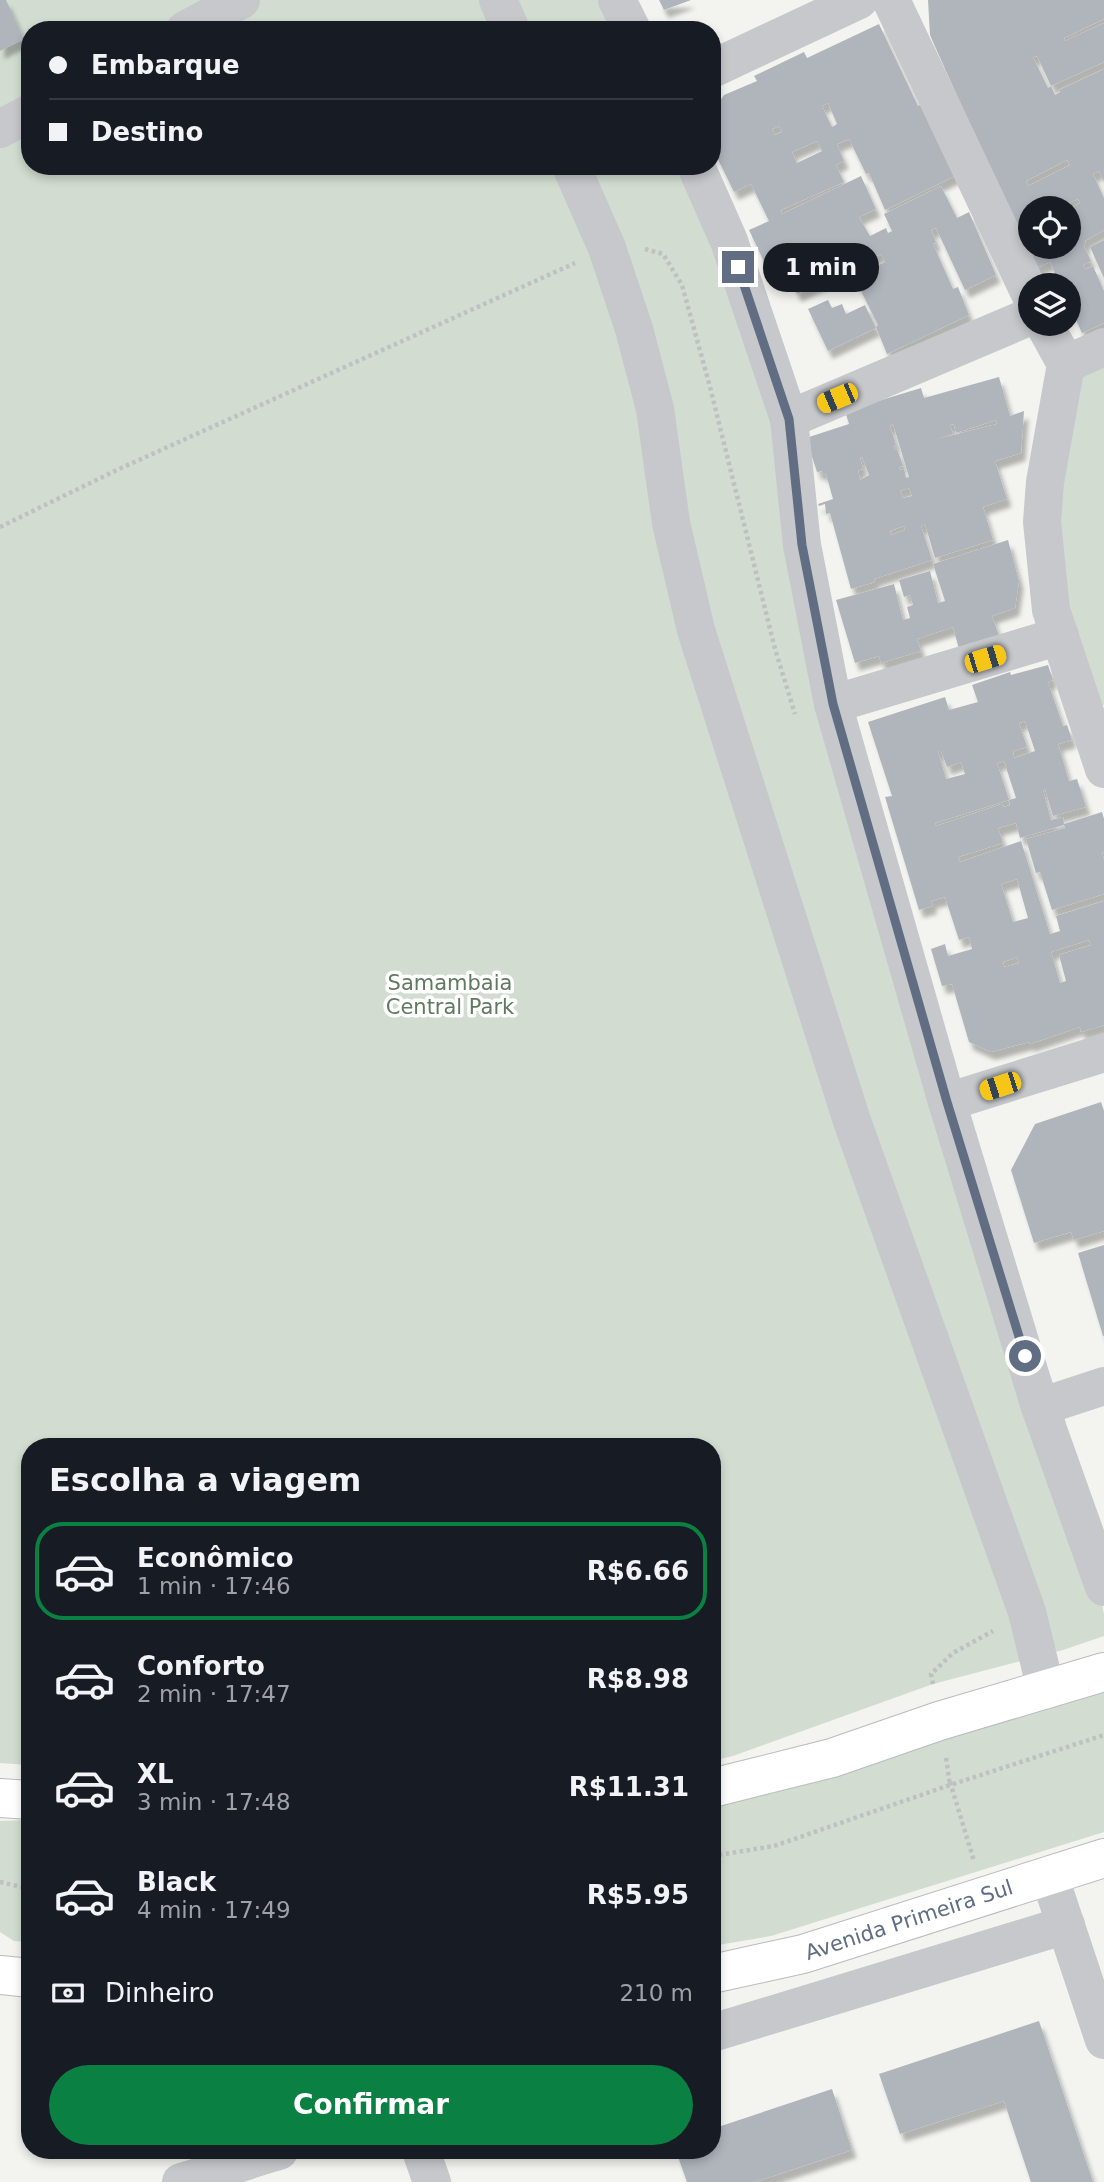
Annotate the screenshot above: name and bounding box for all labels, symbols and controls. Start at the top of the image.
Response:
text: Embarque [91,50,240,80]
text: Destino [91,117,203,147]
map controls [1018,196,1081,336]
button: locate [1018,196,1081,259]
callout: 1 min [762,243,878,292]
route end [722,251,754,283]
text: 1 min [785,254,857,280]
button: layers [1018,273,1081,336]
car [814,380,861,416]
car [962,643,1009,675]
park label: Samambaia Central Park [386,971,515,1019]
car [977,1070,1024,1102]
route start [1009,1340,1041,1372]
text: Escolha a viagem [49,1461,361,1499]
icon: car [53,1540,116,1603]
text: Econômico [137,1543,294,1573]
text: R$6.66 [587,1556,689,1586]
text: 1 min · 17:46 [137,1573,291,1599]
icon: car [53,1648,116,1711]
text: Conforto [137,1651,265,1681]
text: R$8.98 [587,1664,689,1694]
text: 2 min · 17:47 [137,1681,291,1707]
icon: car [53,1756,116,1819]
text: XL [137,1759,174,1789]
text: R$11.31 [569,1772,689,1802]
text: 3 min · 17:48 [137,1789,291,1815]
icon: car [53,1864,116,1927]
text: Black [137,1867,216,1897]
street label: Avenida Primeira Sul [802,1875,1016,1965]
text: R$5.95 [587,1880,689,1910]
text: 4 min · 17:49 [137,1897,291,1923]
icon: cash [49,1974,87,2012]
text: Dinheiro [105,1978,214,2008]
text: 210 m [619,1980,693,2006]
button: Confirmar [49,2065,693,2145]

